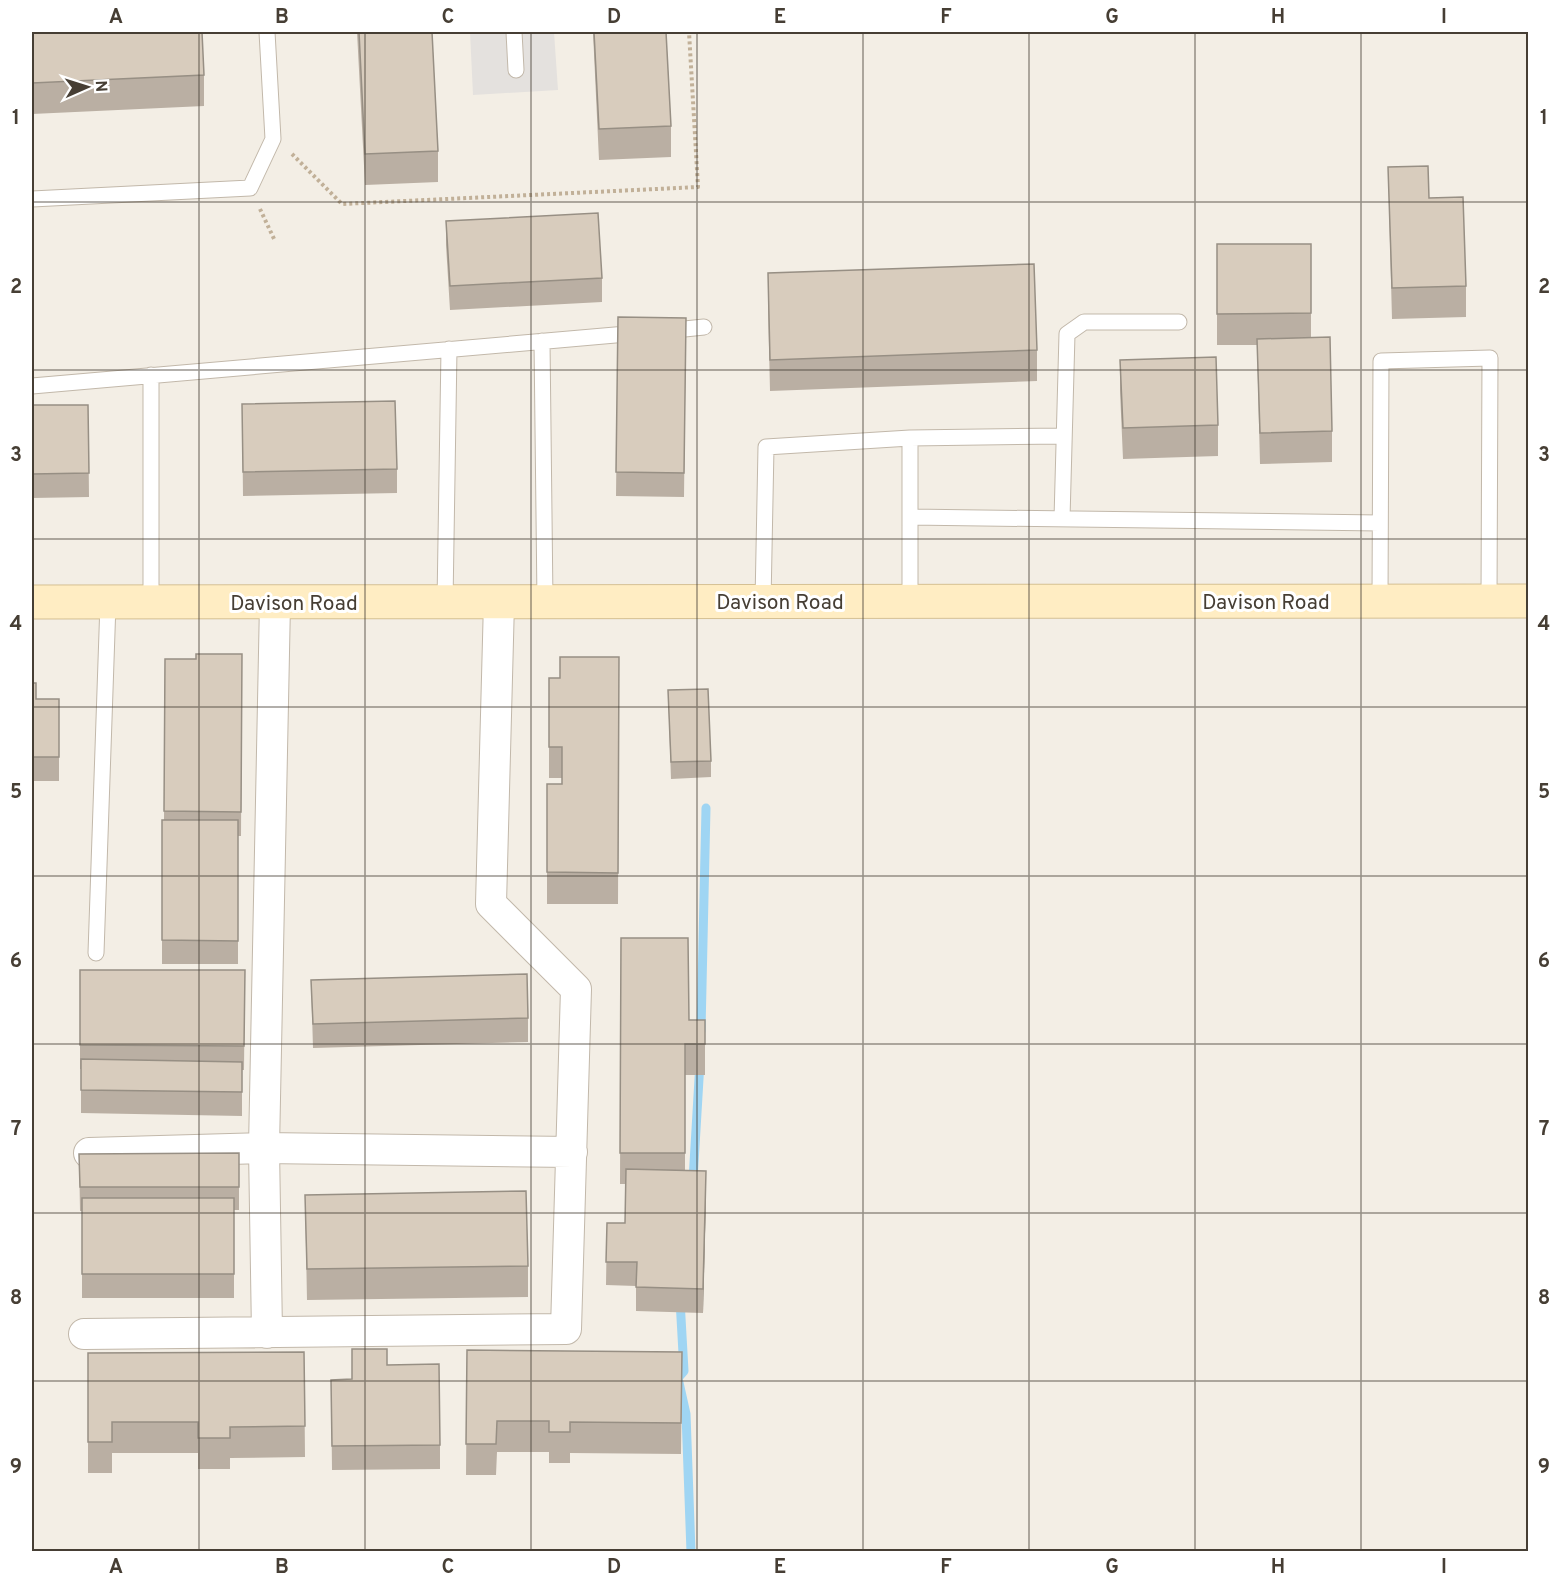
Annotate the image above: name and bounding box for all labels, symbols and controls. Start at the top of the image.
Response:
text: A [109,5,123,31]
text: B [275,5,289,31]
text: C [442,5,454,31]
text: D [607,5,621,31]
text: E [774,5,786,31]
text: F [940,5,952,31]
text: G [1105,5,1119,31]
text: H [1271,5,1285,31]
text: I [1441,5,1447,31]
north arrow [57,57,117,117]
text: N [90,80,110,93]
text: 1 [12,106,20,132]
text: 1 [1540,106,1548,132]
text: 2 [10,275,22,301]
text: 2 [1538,275,1550,301]
text: 3 [10,443,22,469]
text: 3 [1538,443,1550,469]
street label: Davison Road [716,590,844,617]
street label: Davison Road [1202,590,1330,617]
street label: Davison Road [230,591,358,618]
text: 4 [10,612,22,638]
text: 4 [1538,612,1550,638]
text: 5 [10,780,22,806]
text: 5 [1538,780,1550,806]
text: 6 [10,949,22,975]
text: 6 [1538,949,1550,975]
text: 7 [11,1117,21,1143]
text: 7 [1539,1117,1549,1143]
text: 8 [10,1286,22,1312]
text: 8 [1538,1286,1550,1312]
text: 9 [10,1455,22,1481]
text: 9 [1538,1455,1550,1481]
text: A [109,1555,123,1581]
text: B [275,1555,289,1581]
text: C [442,1555,454,1581]
text: D [607,1555,621,1581]
text: E [774,1555,786,1581]
text: F [940,1555,952,1581]
text: G [1105,1555,1119,1581]
text: H [1271,1555,1285,1581]
text: I [1441,1555,1447,1581]

